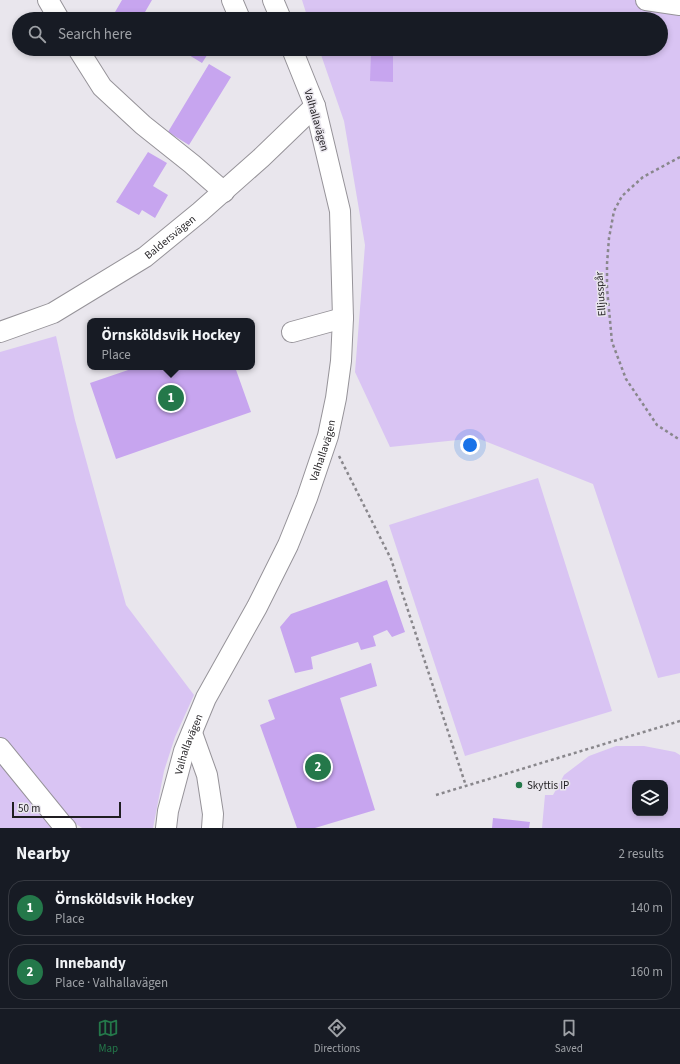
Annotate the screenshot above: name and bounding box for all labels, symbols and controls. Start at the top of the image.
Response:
search box [12,12,668,56]
icon: search [26,23,48,45]
text: Search here [58,24,132,45]
street label: Valhallavägen [301,87,333,153]
street label: Baldersvägen [141,212,199,263]
street label: Elljusspår [591,271,610,317]
popup [87,318,255,370]
text: Örnsköldsvik Hockey [101,325,241,346]
text: Place [101,346,131,364]
pin: 1 [158,383,184,413]
street label: Valhallavägen [306,418,339,483]
your location [460,435,480,455]
street label: Valhallavägen [171,712,207,776]
pin: 2 [305,752,331,782]
place label: Skyttis IP [527,778,569,793]
marker: Skyttis IP [514,780,524,790]
map controls [632,780,668,816]
button: layers [632,780,668,816]
scale bar [12,800,121,819]
text: 50 m [18,801,40,816]
text: Nearby [16,842,70,866]
text: 2 results [619,845,664,863]
text: Örnsköldsvik Hockey [55,889,194,910]
text: 1 [27,899,33,917]
text: 140 m [630,899,663,917]
text: Place [55,910,84,928]
text: Innebandy [55,953,126,974]
text: 2 [27,963,33,981]
text: 160 m [630,963,663,981]
text: Place · Valhallavägen [55,974,168,992]
tab: Map [97,1017,119,1056]
tab: Directions [314,1017,360,1056]
tab: Saved [555,1017,583,1056]

